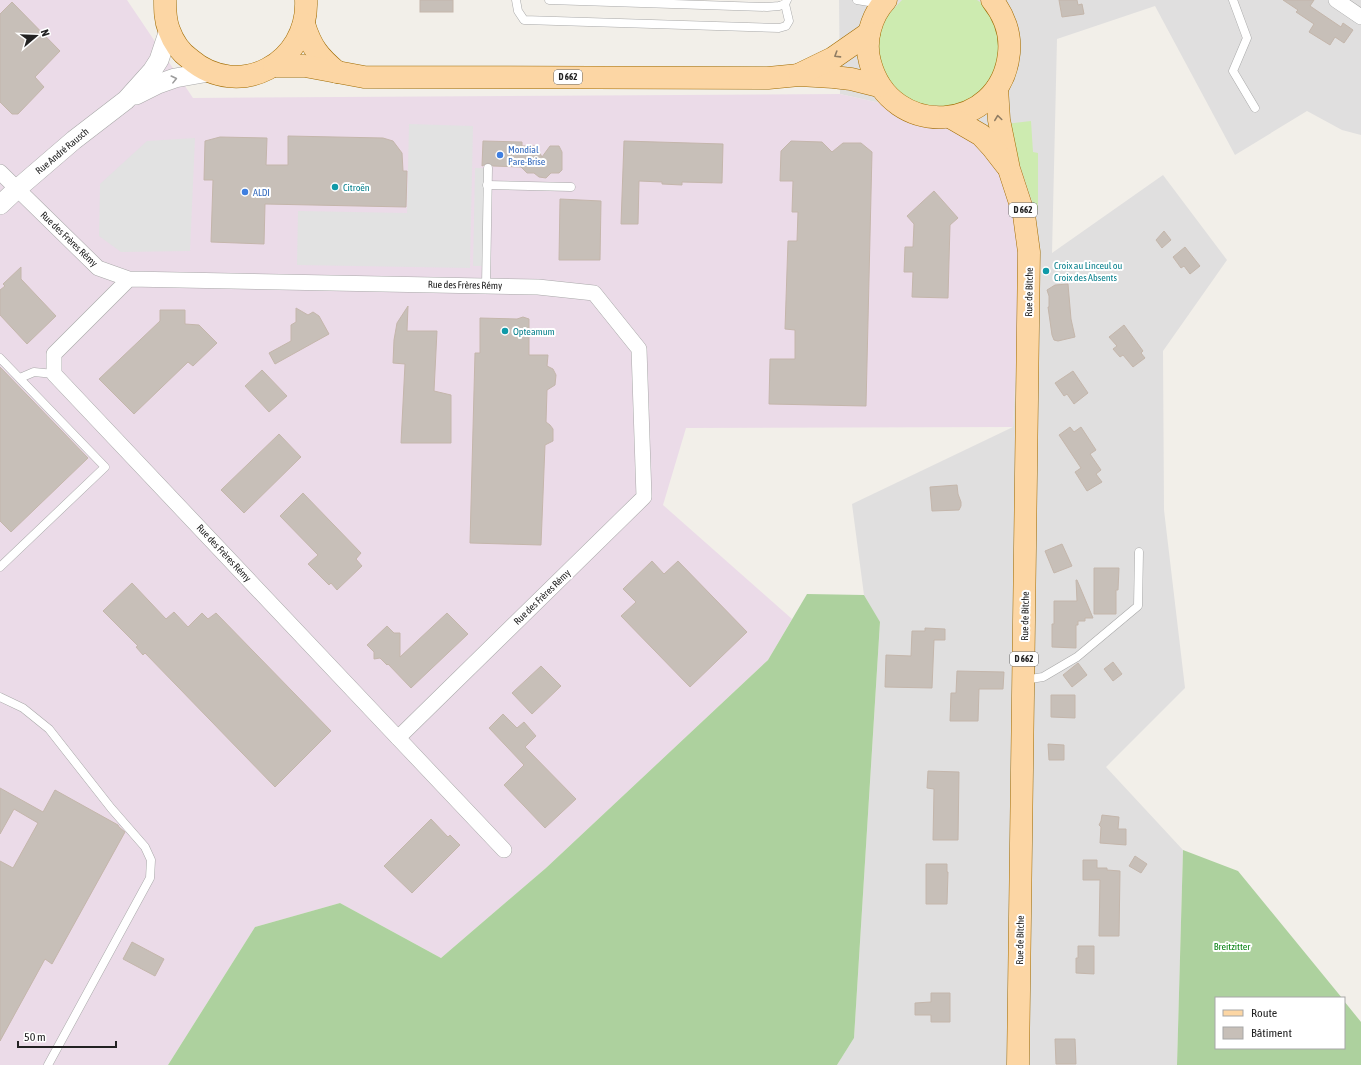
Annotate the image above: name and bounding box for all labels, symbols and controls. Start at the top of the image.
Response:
north arrow [16,16,56,56]
text: N [39,28,52,38]
one-way arrow [834,50,841,58]
road number: D 662 [554,70,582,84]
one-way arrow [170,75,177,84]
one-way arrow [994,114,1003,121]
street label: Rue André Rausch [33,126,91,176]
place label: Mondial Pare-Brise [508,144,546,167]
marker: Mondial Pare-Brise [495,150,505,160]
marker: Citroën [330,182,340,192]
place label: Citroën [343,182,370,193]
marker: ALDI [240,187,250,197]
place label: ALDI [253,187,270,198]
road number: D 662 [1009,203,1037,217]
street label: Rue des Frères Rémy [38,209,100,269]
place label: Croix au Linceul ou Croix des Absents [1054,260,1123,283]
marker: Croix au Linceul ou Croix des Absents [1041,266,1051,276]
street label: Rue de Bitche [1023,267,1035,317]
street label: Rue des Frères Rémy [428,279,502,291]
marker: Opteamum [500,326,510,336]
place label: Opteamum [513,326,555,337]
street label: Rue des Frères Rémy [195,522,253,584]
street label: Rue des Frères Rémy [511,567,573,627]
street label: Rue de Bitche [1019,591,1031,641]
road number: D 662 [1010,652,1038,666]
street label: Rue de Bitche [1014,915,1026,965]
park label: Breitzitter [1214,941,1251,952]
legend [1215,997,1345,1049]
text: Route [1251,1006,1277,1020]
scale bar [18,1023,116,1049]
text: Bâtiment [1251,1026,1292,1040]
text: 50 m [24,1030,46,1044]

